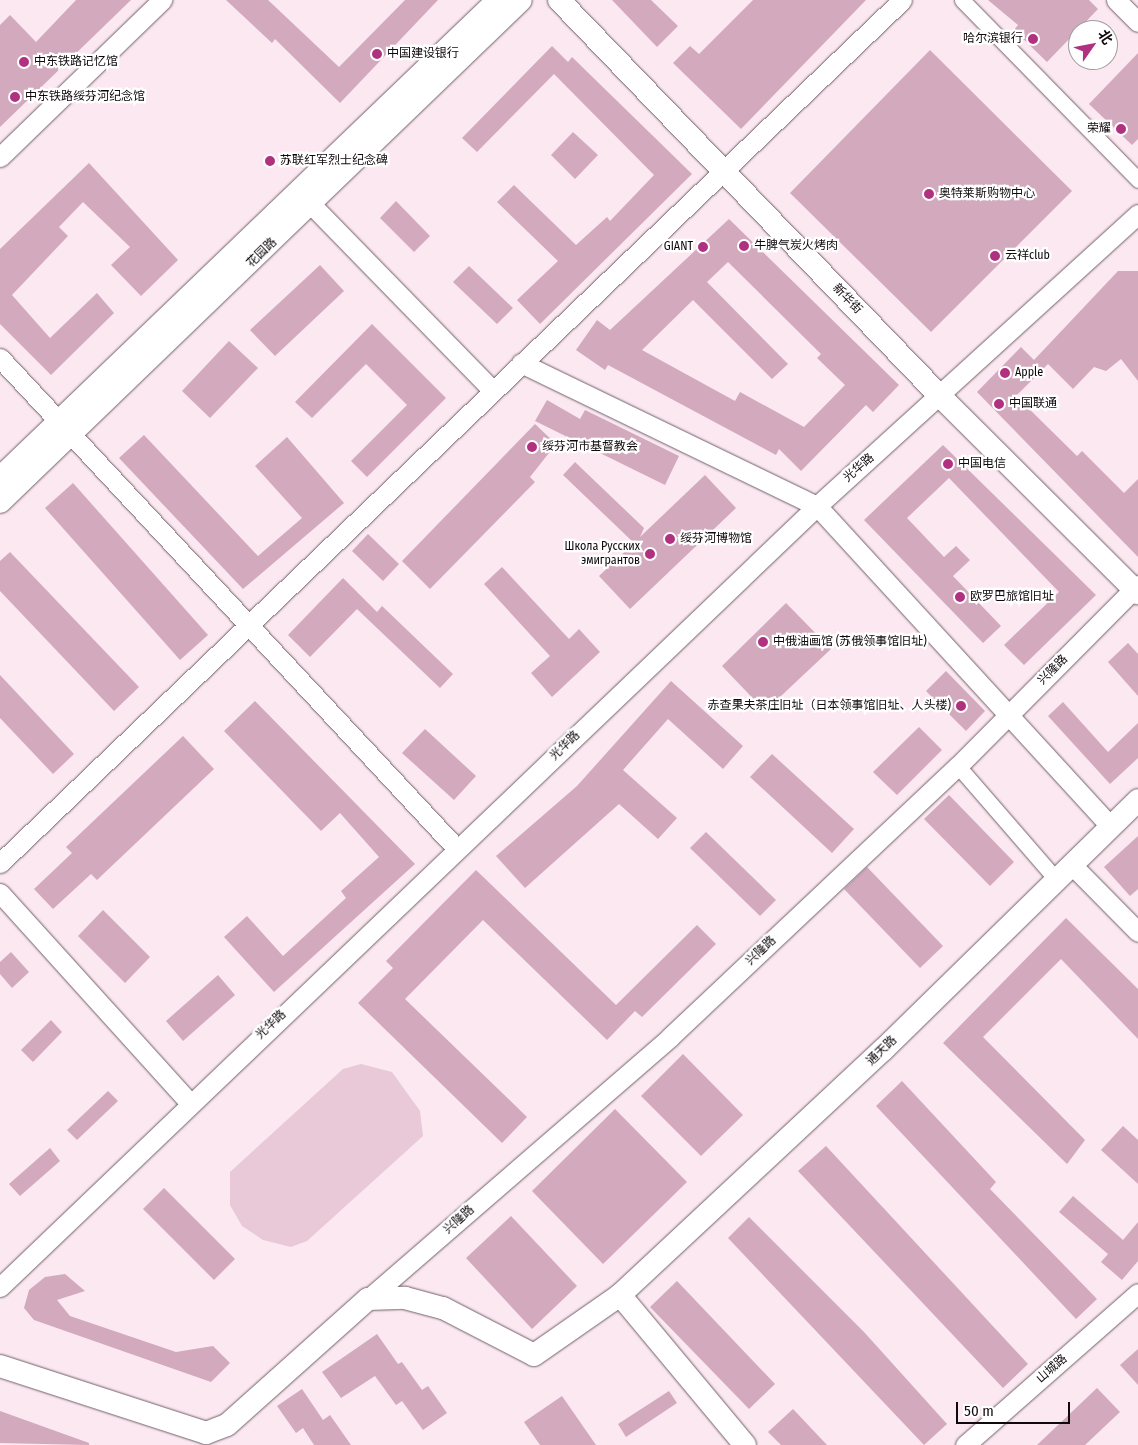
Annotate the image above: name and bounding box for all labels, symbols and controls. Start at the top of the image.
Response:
north arrow [1068,20,1118,70]
text: 北 [1094,27,1116,48]
place label: 哈尔滨银行 [963,32,1023,46]
marker: 哈尔滨银行 [1027,33,1039,45]
place label: 中国建设银行 [387,47,459,61]
marker: 中国建设银行 [371,48,383,60]
place label: 中东铁路记忆馆 [34,55,118,69]
marker: 中东铁路记忆馆 [18,56,30,68]
place label: 中东铁路绥芬河纪念馆 [25,90,145,104]
marker: 中东铁路绥芬河纪念馆 [9,91,21,103]
place label: 荣耀 [1087,122,1111,136]
marker: 荣耀 [1115,123,1127,135]
place label: 苏联红军烈士纪念碑 [280,154,388,168]
marker: 苏联红军烈士纪念碑 [264,155,276,167]
place label: 奥特莱斯购物中心 [939,187,1035,201]
marker: 奥特莱斯购物中心 [923,188,935,200]
street label: 花园路 [244,235,280,271]
place label: 牛脾气炭火烤肉 [754,239,838,253]
place label: GIANT [664,240,693,254]
marker: 牛脾气炭火烤肉 [738,240,750,252]
marker: GIANT [697,241,709,253]
place label: 云祥club [1005,249,1050,263]
marker: 云祥club [989,250,1001,262]
street label: 新华街 [829,281,865,317]
place label: Apple [1015,366,1043,380]
marker: Apple [999,367,1011,379]
place label: 中国联通 [1009,397,1057,411]
marker: 中国联通 [993,398,1005,410]
place label: 绥芬河市基督教会 [542,440,638,454]
marker: 绥芬河市基督教会 [526,441,538,453]
street label: 光华路 [841,451,877,485]
place label: 中国电信 [958,457,1006,471]
marker: 中国电信 [942,458,954,470]
place label: 绥芬河博物馆 [680,532,752,546]
marker: 绥芬河博物馆 [664,533,676,545]
place label: Школа Русских эмигрантов [565,540,640,568]
marker: Школа Русских эмигрантов [644,548,656,560]
place label: 欧罗巴旅馆旧址 [970,590,1054,604]
marker: 欧罗巴旅馆旧址 [954,591,966,603]
place label: 中俄油画馆 (苏俄领事馆旧址) [773,635,927,649]
marker: 中俄油画馆 (苏俄领事馆旧址) [757,636,769,648]
street label: 兴隆路 [1035,652,1071,688]
place label: 赤查果夫茶庄旧址（日本领事馆旧址、人头楼) [707,699,951,713]
marker: 赤查果夫茶庄旧址（日本领事馆旧址、人头楼) [955,700,967,712]
street label: 光华路 [547,728,583,764]
street label: 兴隆路 [743,933,779,969]
street label: 光华路 [253,1007,289,1043]
street label: 通天路 [864,1033,900,1069]
street label: 兴隆路 [441,1203,477,1237]
street label: 山城路 [1034,1352,1070,1386]
scale bar [958,1392,1072,1424]
text: 50 m [964,1402,994,1420]

